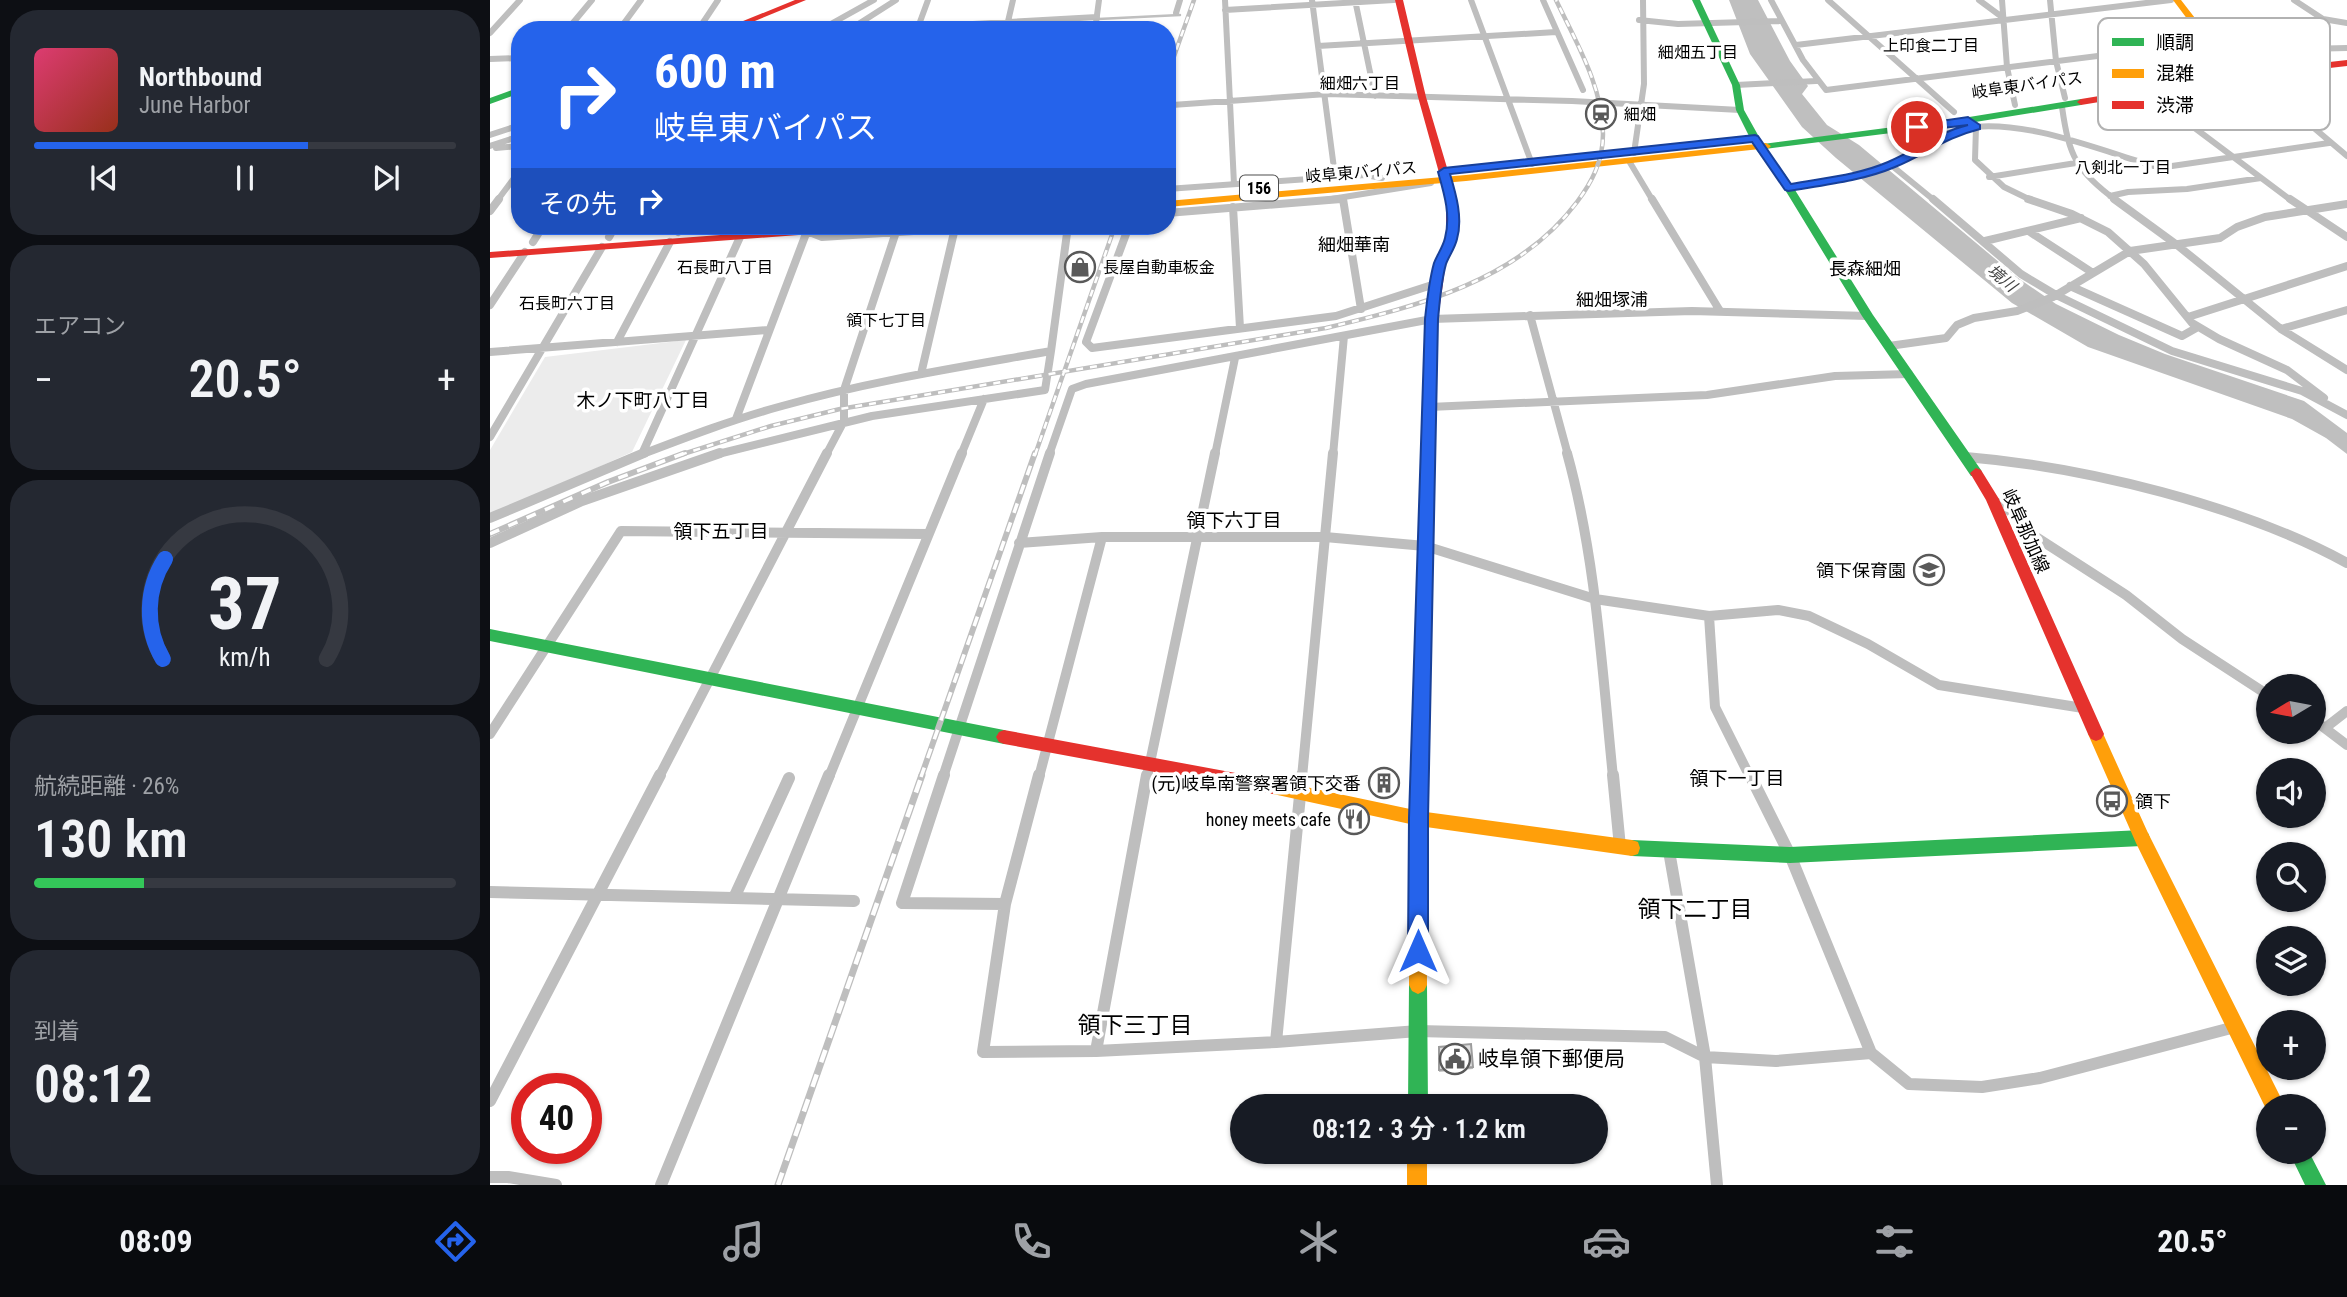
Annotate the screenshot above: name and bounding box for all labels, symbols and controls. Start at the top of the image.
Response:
legend [2098,18,2330,130]
text: 順調 [2156,31,2194,54]
district label: 上印食二丁目 [1883,36,1979,55]
text: 600 m [654,43,776,100]
district label: 細畑五丁目 [1658,43,1738,62]
icon: right [539,49,630,140]
text: Northbound [139,62,262,92]
text: 混雑 [2156,62,2194,85]
street label: 岐阜東バイパス [1970,68,2084,102]
district label: 細畑六丁目 [1320,74,1400,93]
text: June Harbor [139,92,251,119]
text: 渋滞 [2156,94,2194,117]
station icon: 細畑 [1584,97,1618,131]
pin [1887,97,1947,157]
place label: 細畑 [1624,105,1656,124]
icon: arrive [1898,108,1936,146]
text: 岐阜東バイパス [654,109,877,147]
street label: 岐阜東バイパス [1305,158,1417,186]
district label: 八剣北一丁目 [2075,158,2171,177]
icon: previous [85,159,123,197]
icon: pause [226,159,264,197]
icon: next [367,159,405,197]
road number: 156 [1240,176,1278,200]
icon: right [631,182,669,220]
text: その先 [539,189,617,219]
district label: 細畑華南 [1318,234,1390,255]
shop icon: 長屋自動車板金 [1063,250,1097,284]
district label: 石長町八丁目 [677,258,773,277]
place label: 長屋自動車板金 [1103,258,1215,277]
district label: 長森細畑 [1829,258,1901,279]
water label: 境川 [1984,260,2022,297]
district label: 細畑塚浦 [1576,289,1648,310]
district label: 石長町六丁目 [519,294,615,313]
district label: 領下七丁目 [846,311,926,330]
text: エアコン [34,313,126,340]
text: 20.5° [188,349,302,410]
text: − [34,358,53,402]
text: + [437,358,456,402]
district label: 木ノ下町八丁目 [576,389,710,412]
street label: 岐阜那加線 [1998,486,2054,576]
district label: 領下六丁目 [1186,509,1282,532]
district label: 領下五丁目 [673,520,769,543]
school or university icon: 領下保育園 [1912,553,1946,587]
place label: 領下保育園 [1816,560,1906,581]
text: 37 [208,561,282,647]
text: km/h [219,642,271,671]
north arrow [2256,674,2326,744]
map controls [2256,674,2326,1164]
button: sound [2256,758,2326,828]
building icon: (元)岐阜南警察署領下交番 [1367,766,1401,800]
district label: 領下一丁目 [1689,767,1785,790]
text: 航続距離 · 26% [34,773,179,800]
place label: (元)岐阜南警察署領下交番 [1152,773,1361,795]
bus stop icon: 領下 [2095,784,2129,818]
place label: 領下 [2135,791,2171,812]
restaurant icon: honey meets cafe [1337,802,1371,836]
text: 130 km [34,809,188,870]
place label: honey meets cafe [1206,809,1331,830]
button: search [2256,842,2326,912]
district label: 領下二丁目 [1638,896,1753,923]
position arrow [1381,914,1455,988]
button: layers [2256,926,2326,996]
button: + [2256,1010,2326,1080]
district label: 領下三丁目 [1078,1012,1193,1039]
text: 到着 [34,1018,80,1045]
public building icon: 岐阜領下郵便局 [1438,1042,1472,1076]
place label: 岐阜領下郵便局 [1478,1047,1625,1071]
text: 08:12 [34,1054,152,1115]
speed limit sign: 40 [511,1073,602,1164]
button: − [2256,1094,2326,1164]
text: 08:12 · 3 分 · 1.2 km [1312,1114,1526,1144]
icon: directions [431,1217,480,1266]
icon: music [719,1217,768,1266]
icon: phone [1007,1217,1056,1266]
icon: climate [1294,1217,1343,1266]
icon: car [1582,1217,1631,1266]
icon: filters [1870,1217,1919,1266]
text: 08:09 [119,1222,193,1260]
text: 20.5° [2157,1222,2228,1260]

